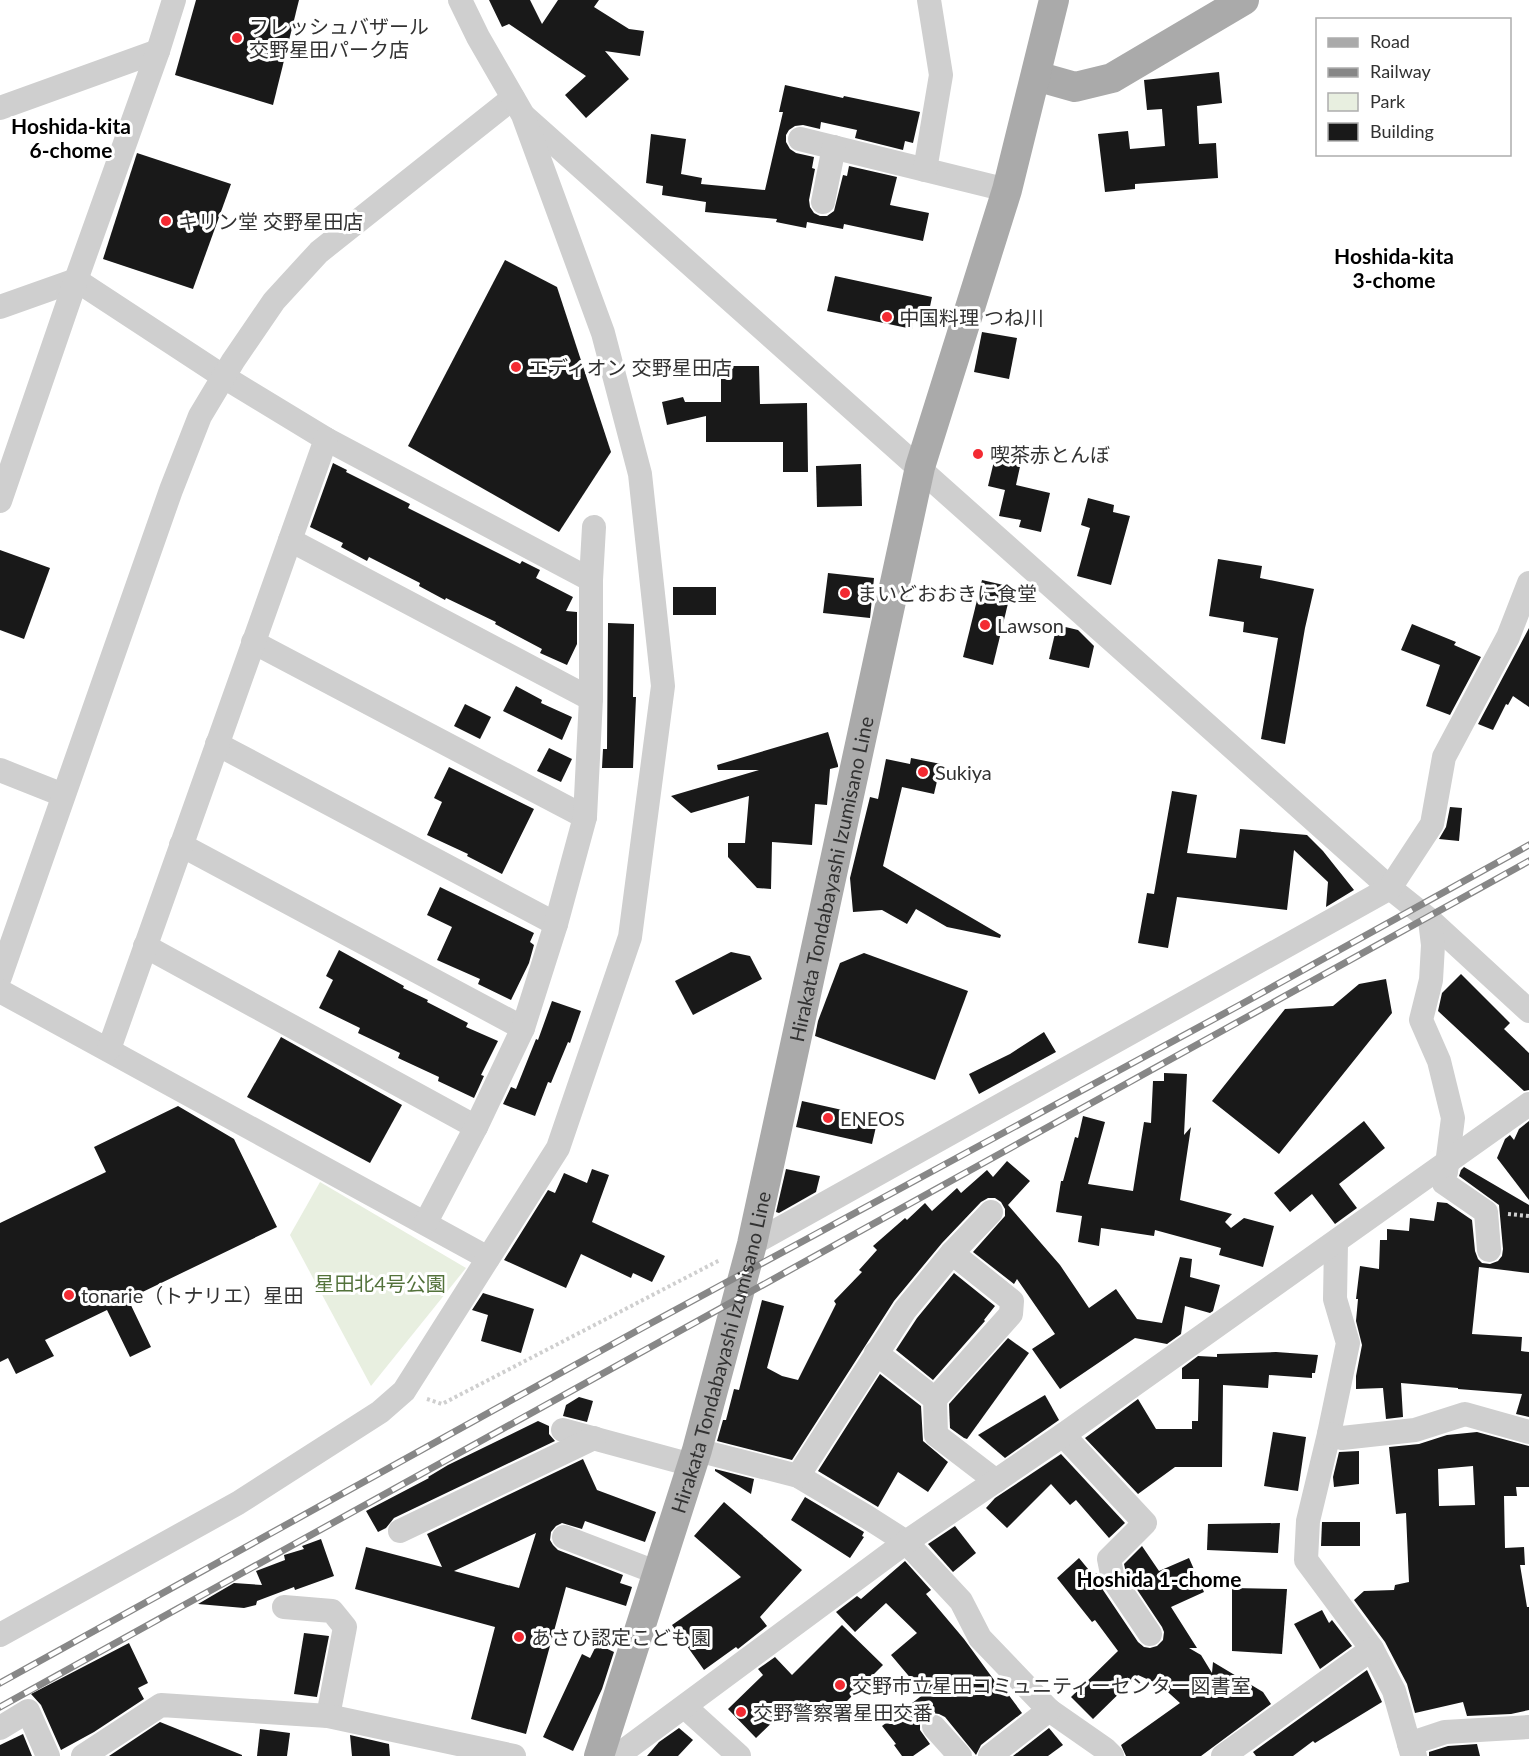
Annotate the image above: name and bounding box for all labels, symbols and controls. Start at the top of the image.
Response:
place label: フレッシュバザール 交野星田パーク店 [249,14,429,61]
legend [1316,18,1511,156]
text: Road [1370,30,1410,52]
marker: フレッシュバザール 交野星田パーク店 [230,31,244,45]
text: Railway [1370,60,1431,82]
text: Park [1370,90,1406,112]
district label: Hoshida-kita 6-chome [11,113,131,162]
text: Building [1370,120,1434,142]
place label: キリン堂 交野星田店 [178,209,363,233]
marker: キリン堂 交野星田店 [159,214,173,228]
district label: Hoshida-kita 3-chome [1334,243,1454,292]
place label: 中国料理 つね川 [899,305,1044,329]
marker: 中国料理 つね川 [880,310,894,324]
place label: エディオン 交野星田店 [528,355,732,379]
marker: エディオン 交野星田店 [509,360,523,374]
place label: 喫茶赤とんぼ [990,442,1110,466]
marker: 喫茶赤とんぼ [971,447,985,461]
place label: まいどおおきに食堂 [857,581,1037,605]
marker: まいどおおきに食堂 [838,586,852,600]
place label: Lawson [997,613,1064,637]
marker: Lawson [978,618,992,632]
street label: Hirakata Tondabayashi Izumisano Line [784,714,878,1044]
place label: Sukiya [935,760,992,784]
marker: Sukiya [916,765,930,779]
place label: ENEOS [840,1106,905,1130]
marker: ENEOS [821,1111,835,1125]
street label: Hirakata Tondabayashi Izumisano Line [666,1189,775,1516]
park label: 星田北4号公園 [314,1271,446,1295]
place label: tonarie（トナリエ）星田 [81,1283,303,1307]
marker: tonarie（トナリエ）星田 [62,1288,76,1302]
district label: Hoshida 1-chome [1077,1566,1241,1591]
place label: あさひ認定こども園 [531,1625,711,1649]
marker: あさひ認定こども園 [512,1630,526,1644]
place label: 交野市立星田コミュニティーセンター図書室 [852,1673,1251,1697]
marker: 交野市立星田コミュニティーセンター図書室 [833,1678,847,1692]
place label: 交野警察署星田交番 [753,1700,933,1724]
marker: 交野警察署星田交番 [734,1705,748,1719]

